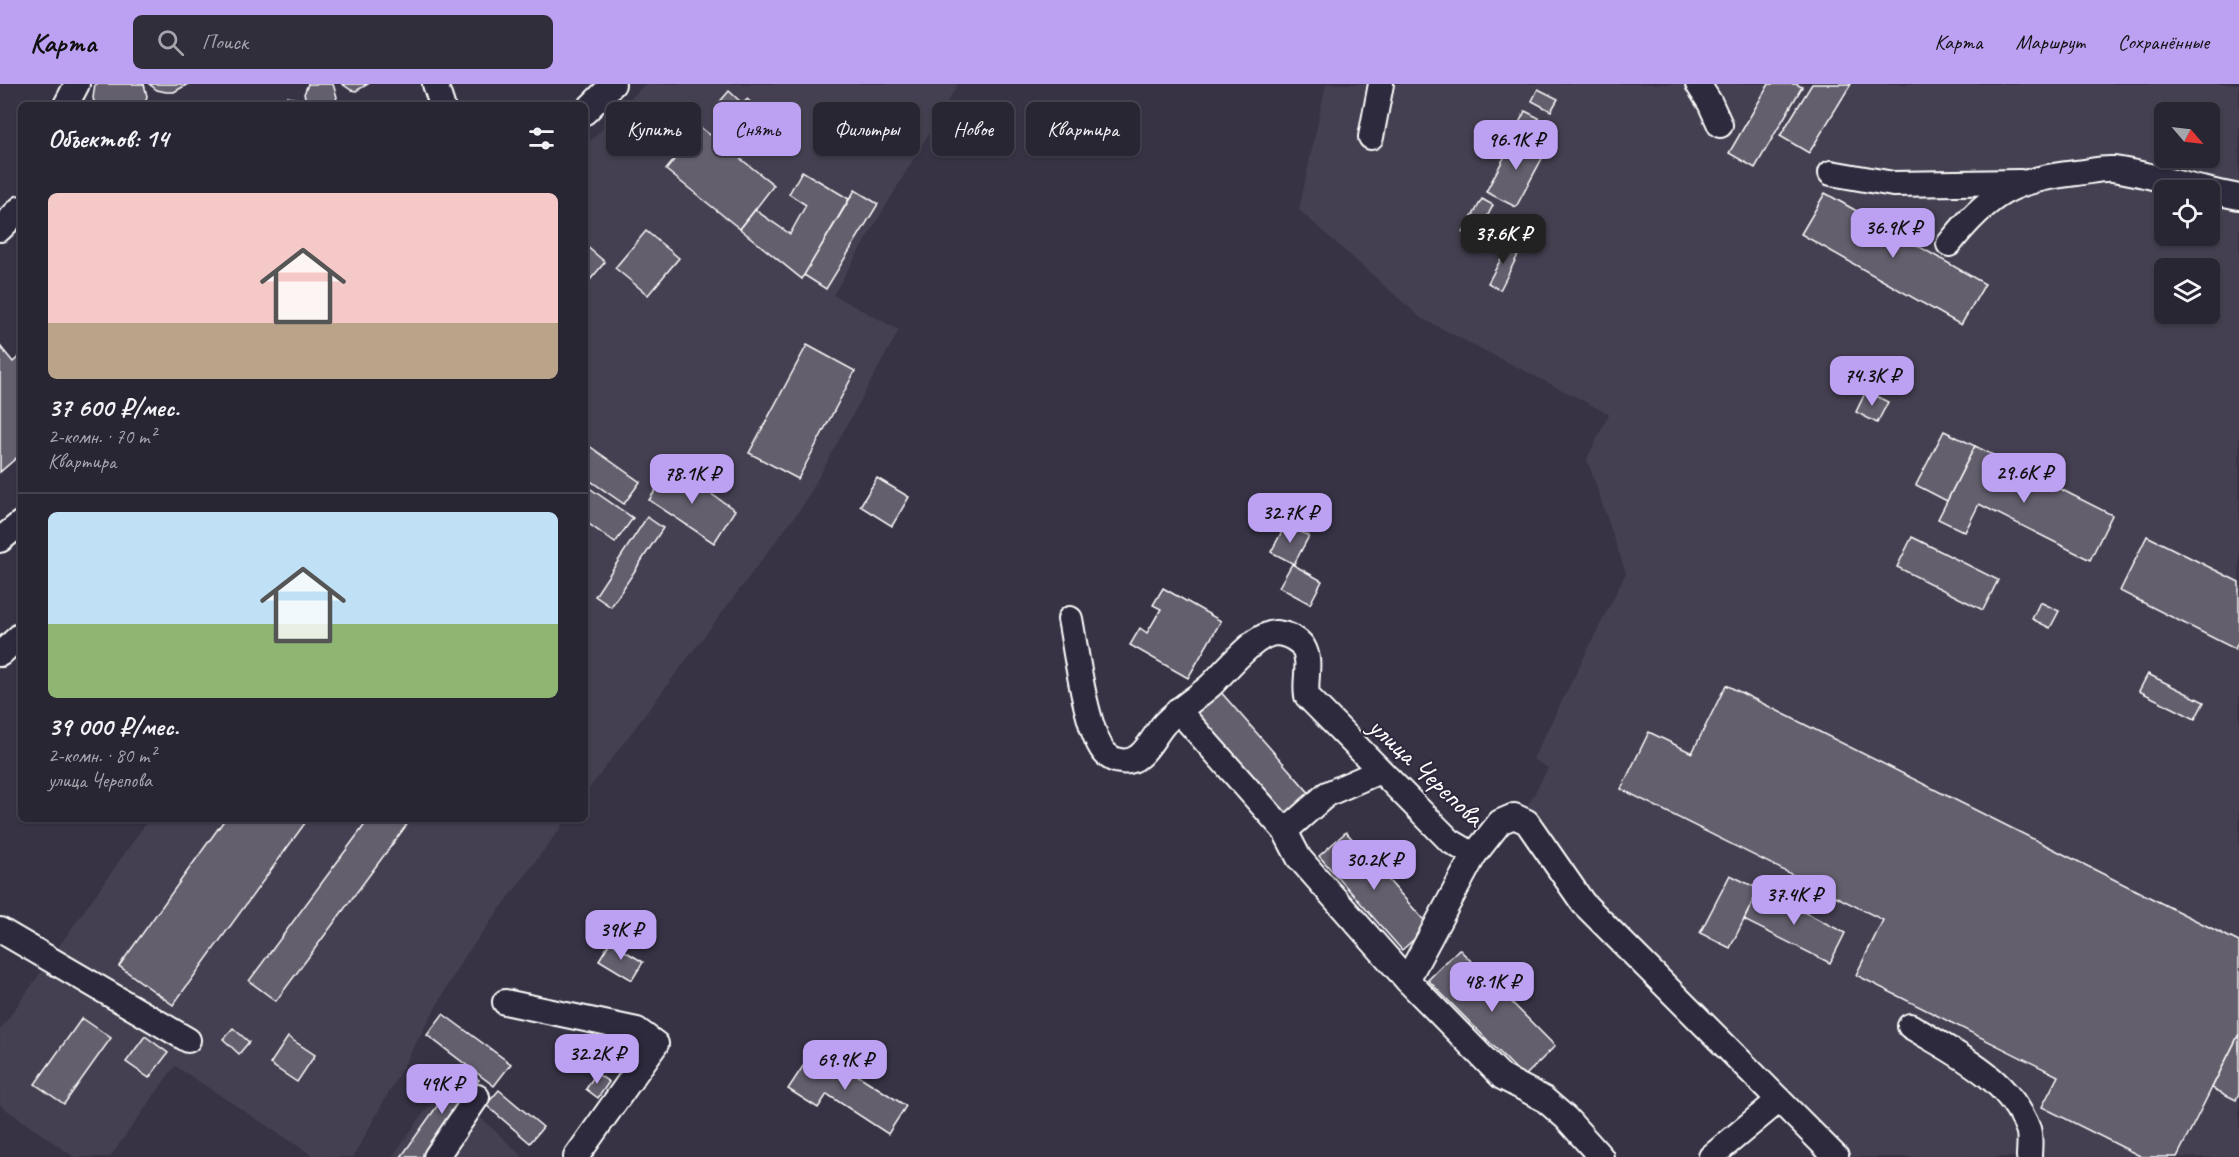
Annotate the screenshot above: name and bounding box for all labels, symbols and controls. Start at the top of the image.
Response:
search box [133,15,553,69]
text: Карта [30,25,97,60]
icon: search [154,26,187,59]
text: Поиск [202,28,248,56]
text: Карта [1934,29,1983,55]
text: Маршрут [2016,29,2085,55]
text: Сохранённые [2118,29,2209,55]
chip: Купить [606,102,701,156]
chip: Снять [713,102,801,156]
chip: Фильтры [813,102,920,156]
chip: Новое [932,102,1014,156]
chip: Квартира [1026,102,1140,156]
north arrow [2154,102,2220,168]
map controls [2154,102,2220,324]
pin: 96.1K ₽ [1461,120,1571,171]
text: Объектов: 14 [48,122,168,155]
icon: filters [525,122,558,155]
text: 96.1K ₽ [1488,127,1544,152]
button: locate [2154,180,2220,246]
pin: 36.9K ₽ [1838,208,1948,259]
pin: 37.6K ₽ [1448,214,1558,265]
text: 36.9K ₽ [1865,215,1921,240]
text: 37.6K ₽ [1475,221,1531,246]
icon: home [249,232,357,340]
button: layers [2154,258,2220,324]
pin: 74.3K ₽ [1817,356,1927,407]
text: 74.3K ₽ [1844,363,1900,388]
text: 37 600 ₽/мес. [48,391,179,424]
text: 2-комн. · 70 m² [48,424,156,449]
text: Квартира [48,449,116,474]
pin: 29.6K ₽ [1969,453,2079,504]
pin: 78.1K ₽ [637,454,747,505]
text: 29.6K ₽ [1996,460,2052,485]
text: 78.1K ₽ [664,461,720,486]
pin: 32.7K ₽ [1235,493,1345,544]
text: 32.7K ₽ [1262,500,1318,525]
icon: home [249,551,357,659]
street label: улица Черепова [1360,708,1493,835]
text: 39 000 ₽/мес. [48,710,179,743]
text: 2-комн. · 80 m² [48,743,156,768]
text: улица Черепова [48,768,152,793]
pin: 30.2K ₽ [1319,840,1429,891]
text: 30.2K ₽ [1346,847,1402,872]
pin: 37.4K ₽ [1739,875,1849,926]
text: 37.4K ₽ [1766,882,1822,907]
pin: 39K ₽ [579,910,663,961]
text: 39K ₽ [599,917,643,942]
pin: 48.1K ₽ [1437,962,1547,1013]
text: 48.1K ₽ [1464,969,1520,994]
pin: 32.2K ₽ [542,1034,652,1085]
pin: 69.9K ₽ [790,1040,900,1091]
text: 32.2K ₽ [569,1041,625,1066]
text: 69.9K ₽ [817,1047,873,1072]
pin: 49K ₽ [400,1064,484,1115]
text: 49K ₽ [420,1071,464,1096]

